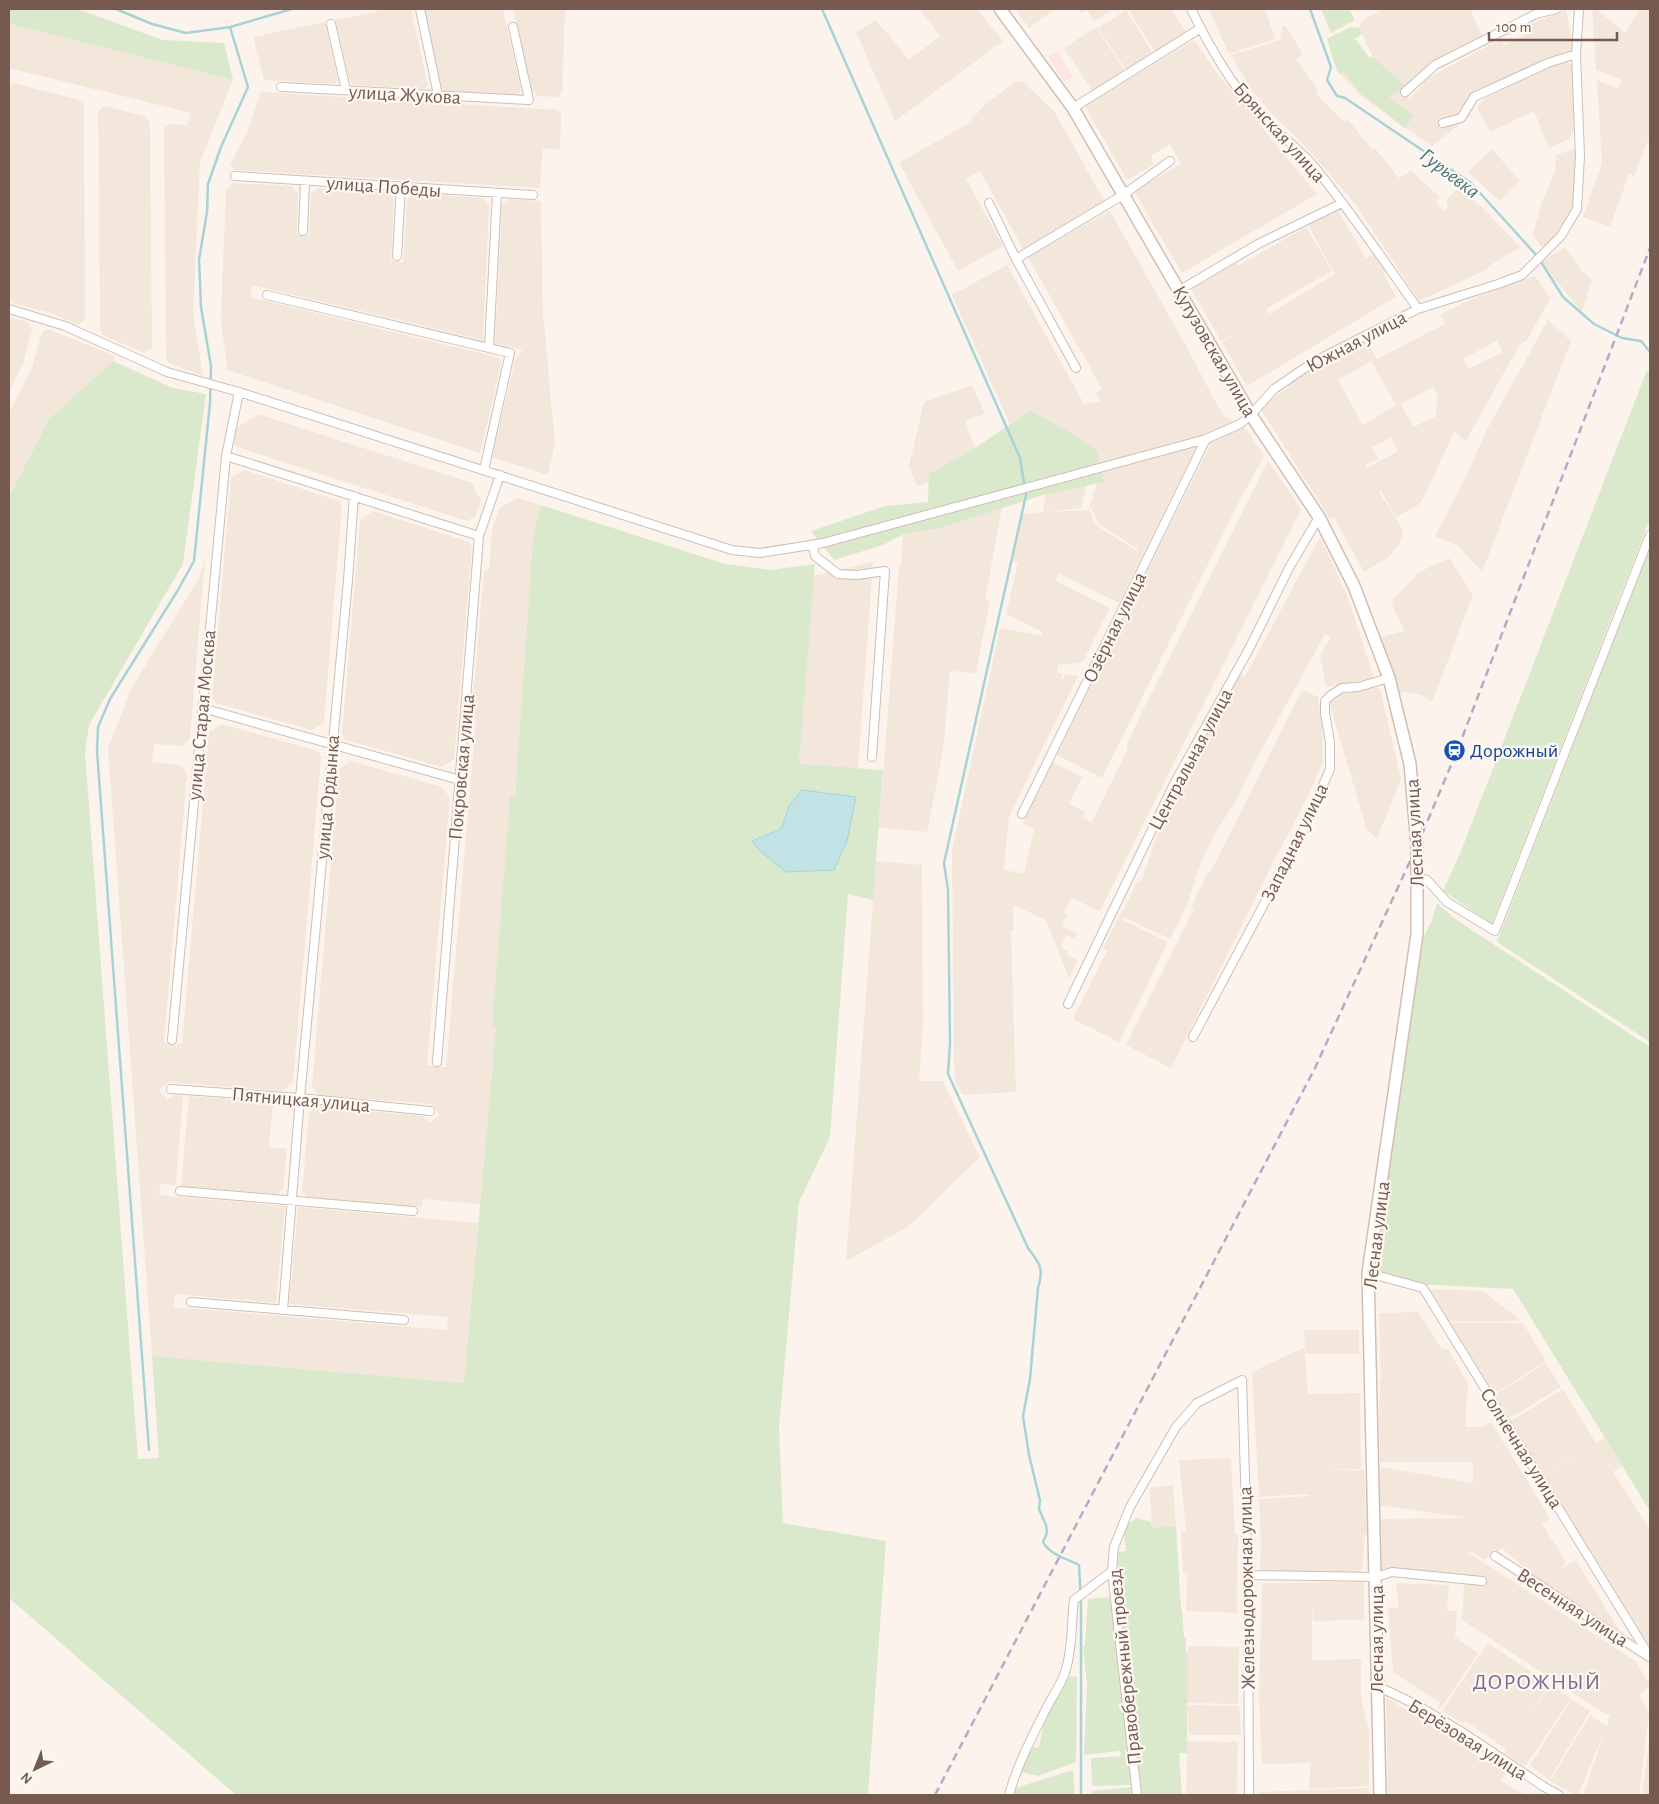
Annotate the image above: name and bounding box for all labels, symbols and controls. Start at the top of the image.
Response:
scale bar [1489,10,1616,42]
text: 100 m [1496,20,1531,35]
street label: Брянская улица [1229,79,1329,186]
street label: улица Жукова [347,82,461,108]
water label: Гурьевка [1415,144,1483,203]
street label: улица Победы [325,173,442,201]
street label: Кутузовская улица [1168,282,1260,421]
street label: Южная улица [1303,307,1410,377]
street label: Озёрная улица [1080,569,1150,686]
street label: улица Старая Москва [184,629,219,802]
street label: Центральная улица [1145,685,1237,834]
street label: Покровская улица [446,693,478,841]
street label: улица Ордынка [313,734,343,861]
station icon: Дорожный [1442,738,1466,762]
place label: Дорожный [1470,741,1558,761]
street label: Лесная улица [1402,778,1428,888]
street label: Западная улица [1258,780,1332,905]
street label: Пятницкая улица [231,1084,371,1116]
street label: Лесная улица [1360,1180,1394,1290]
street label: Солнечная улица [1476,1385,1566,1512]
street label: Железнодорожная улица [1235,1486,1259,1690]
street label: Весенняя улица [1513,1565,1632,1651]
street label: Правобережный проезд [1105,1568,1145,1766]
street label: Лесная улица [1367,1585,1387,1693]
district label: ДОРОЖНЫЙ [1473,1671,1601,1693]
street label: Берёзовая улица [1405,1695,1530,1784]
north arrow [10,1744,60,1794]
text: N [18,1769,35,1786]

